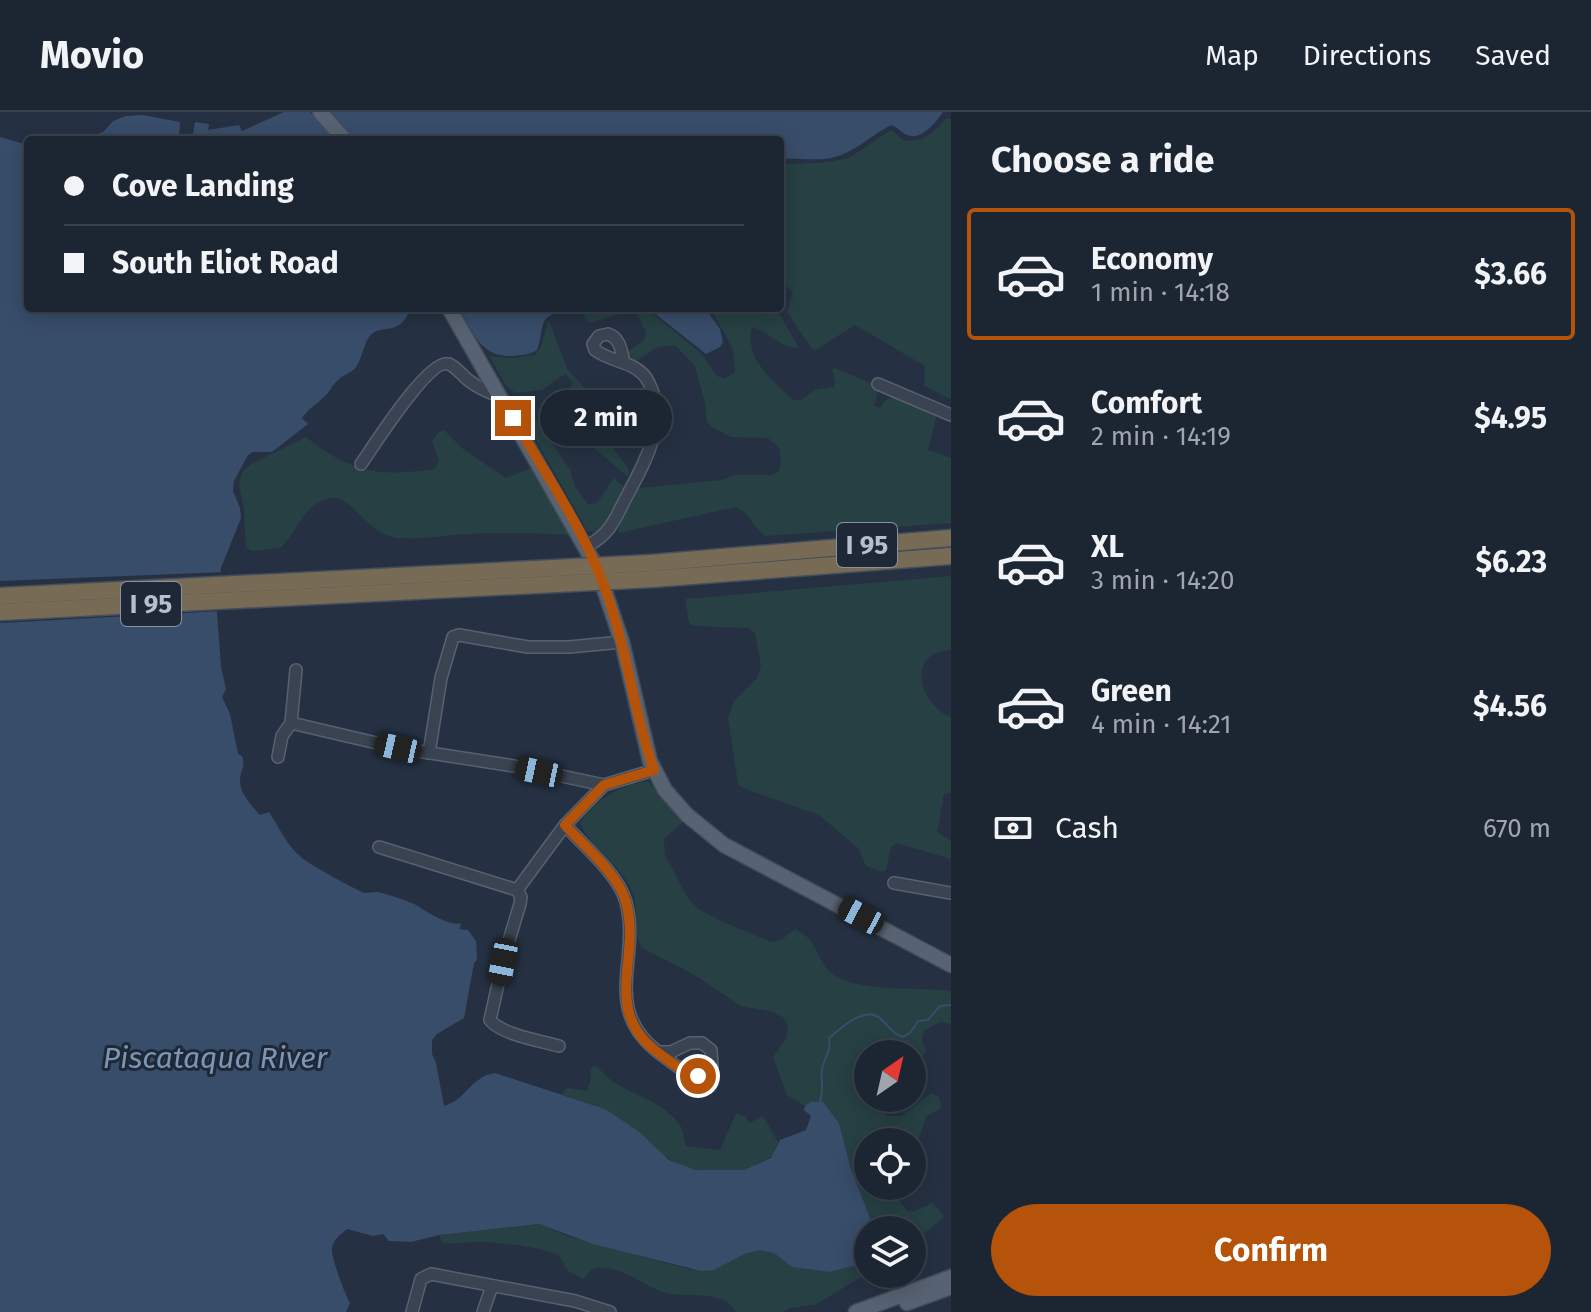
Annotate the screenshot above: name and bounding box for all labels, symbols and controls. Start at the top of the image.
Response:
text: Movio [40,32,144,78]
text: Map [1205,39,1259,72]
text: Directions [1303,39,1431,72]
text: Saved [1475,39,1551,72]
text: Choose a ride [991,138,1214,182]
text: Cove Landing [112,168,294,204]
icon: car [995,238,1067,310]
text: Economy [1091,241,1213,277]
text: South Eliot Road [112,245,339,281]
text: $3.66 [1474,256,1547,292]
text: 1 min · 14:18 [1091,277,1230,308]
icon: car [995,382,1067,454]
text: Comfort [1091,385,1202,421]
callout: 2 min [541,390,673,446]
route end [495,400,531,436]
text: $4.95 [1474,400,1547,436]
text: 2 min [574,402,638,433]
text: 2 min · 14:19 [1091,421,1231,452]
road number: I 95 [837,523,897,567]
icon: car [995,526,1067,598]
text: XL [1091,529,1124,565]
text: $6.23 [1475,544,1547,580]
text: 3 min · 14:20 [1091,565,1234,596]
road number: I 95 [121,582,181,626]
icon: car [995,670,1067,742]
text: Green [1091,673,1172,709]
text: $4.56 [1473,688,1547,724]
text: 4 min · 14:21 [1091,709,1231,740]
car [372,731,424,765]
car [513,755,565,789]
icon: cash [991,806,1035,850]
text: Cash [1055,810,1119,846]
text: 670 m [1483,813,1551,844]
car [834,894,888,938]
car [487,936,519,988]
water label: Piscataqua River [103,1040,329,1076]
north arrow [854,1040,926,1112]
map controls [854,1040,926,1288]
route start [680,1058,716,1094]
button: locate [854,1128,926,1200]
button: Confirm [991,1204,1551,1296]
button: layers [854,1216,926,1288]

